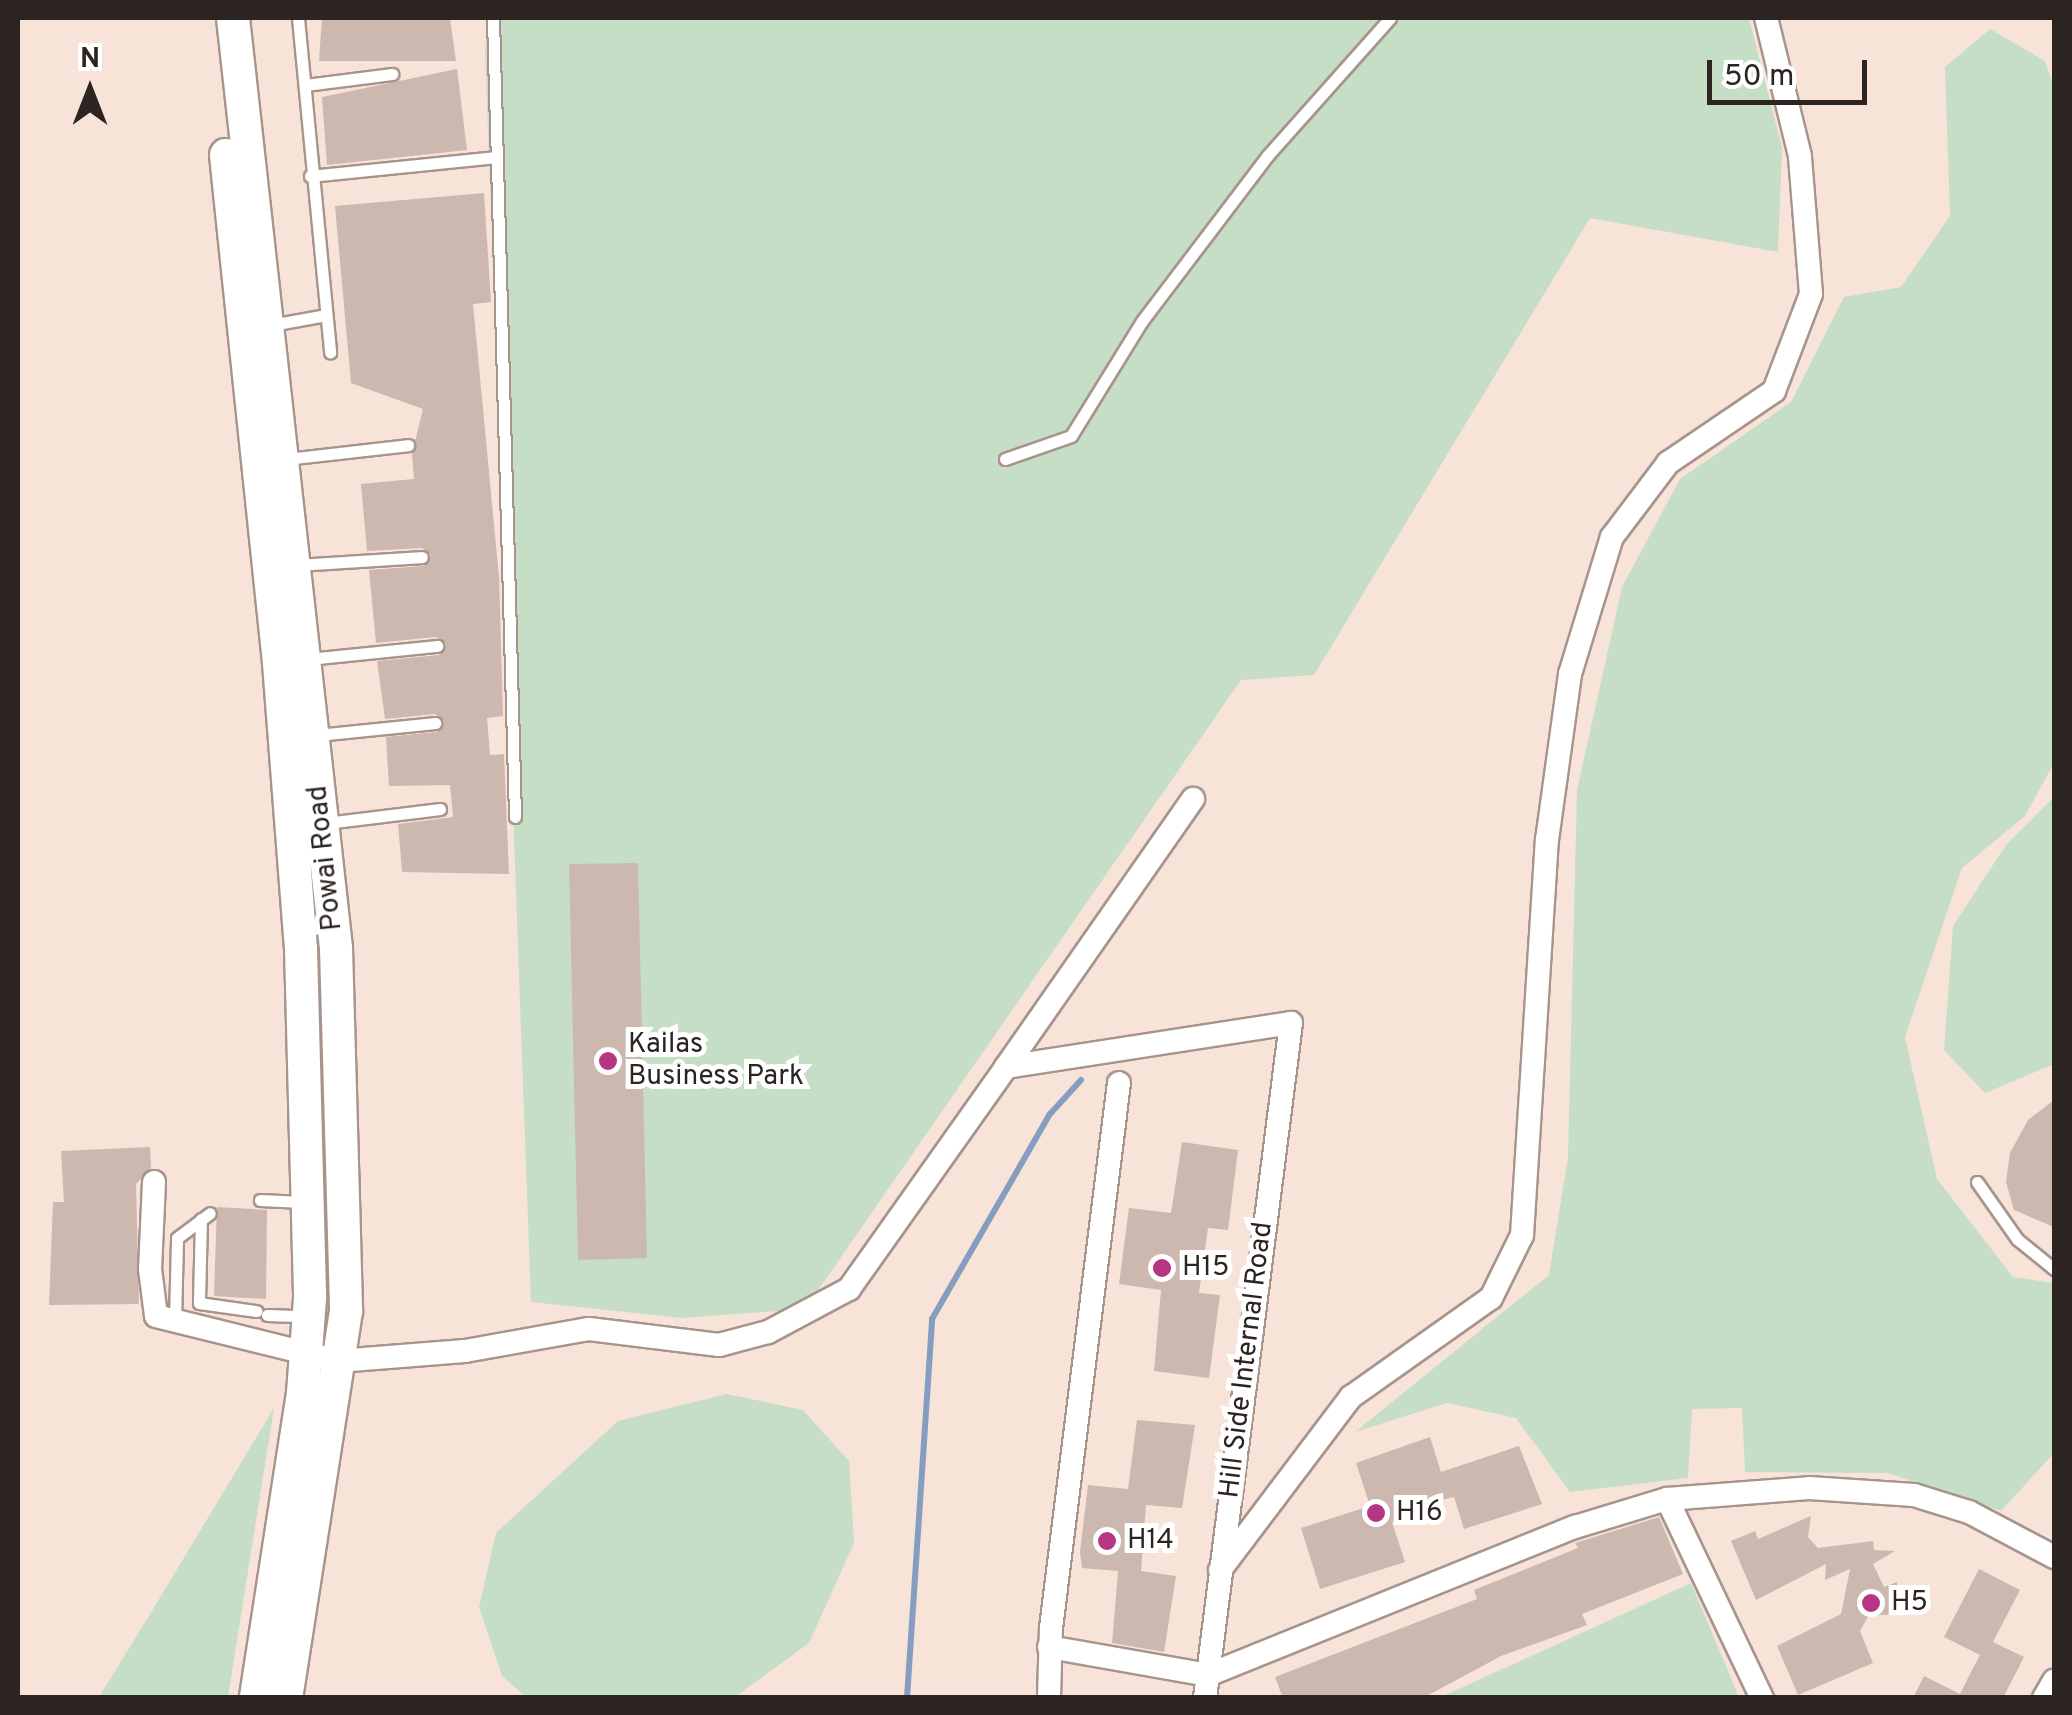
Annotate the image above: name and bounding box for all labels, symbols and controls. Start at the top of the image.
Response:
north arrow [40,40,140,140]
scale bar [1712,40,1872,102]
text: N [80,42,100,78]
text: 50 m [1724,59,1794,96]
street label: Powai Road [302,784,350,932]
place label: Kailas Business Park [628,1028,804,1094]
marker: Kailas Business Park [597,1050,619,1072]
street label: Hill Side Internal Road [1213,1220,1281,1500]
place label: H15 [1182,1251,1229,1285]
marker: H15 [1151,1257,1173,1279]
place label: H16 [1396,1496,1443,1530]
marker: H16 [1365,1502,1387,1524]
place label: H14 [1127,1524,1174,1558]
marker: H14 [1096,1530,1118,1552]
place label: H5 [1891,1586,1928,1620]
marker: H5 [1860,1592,1882,1614]

